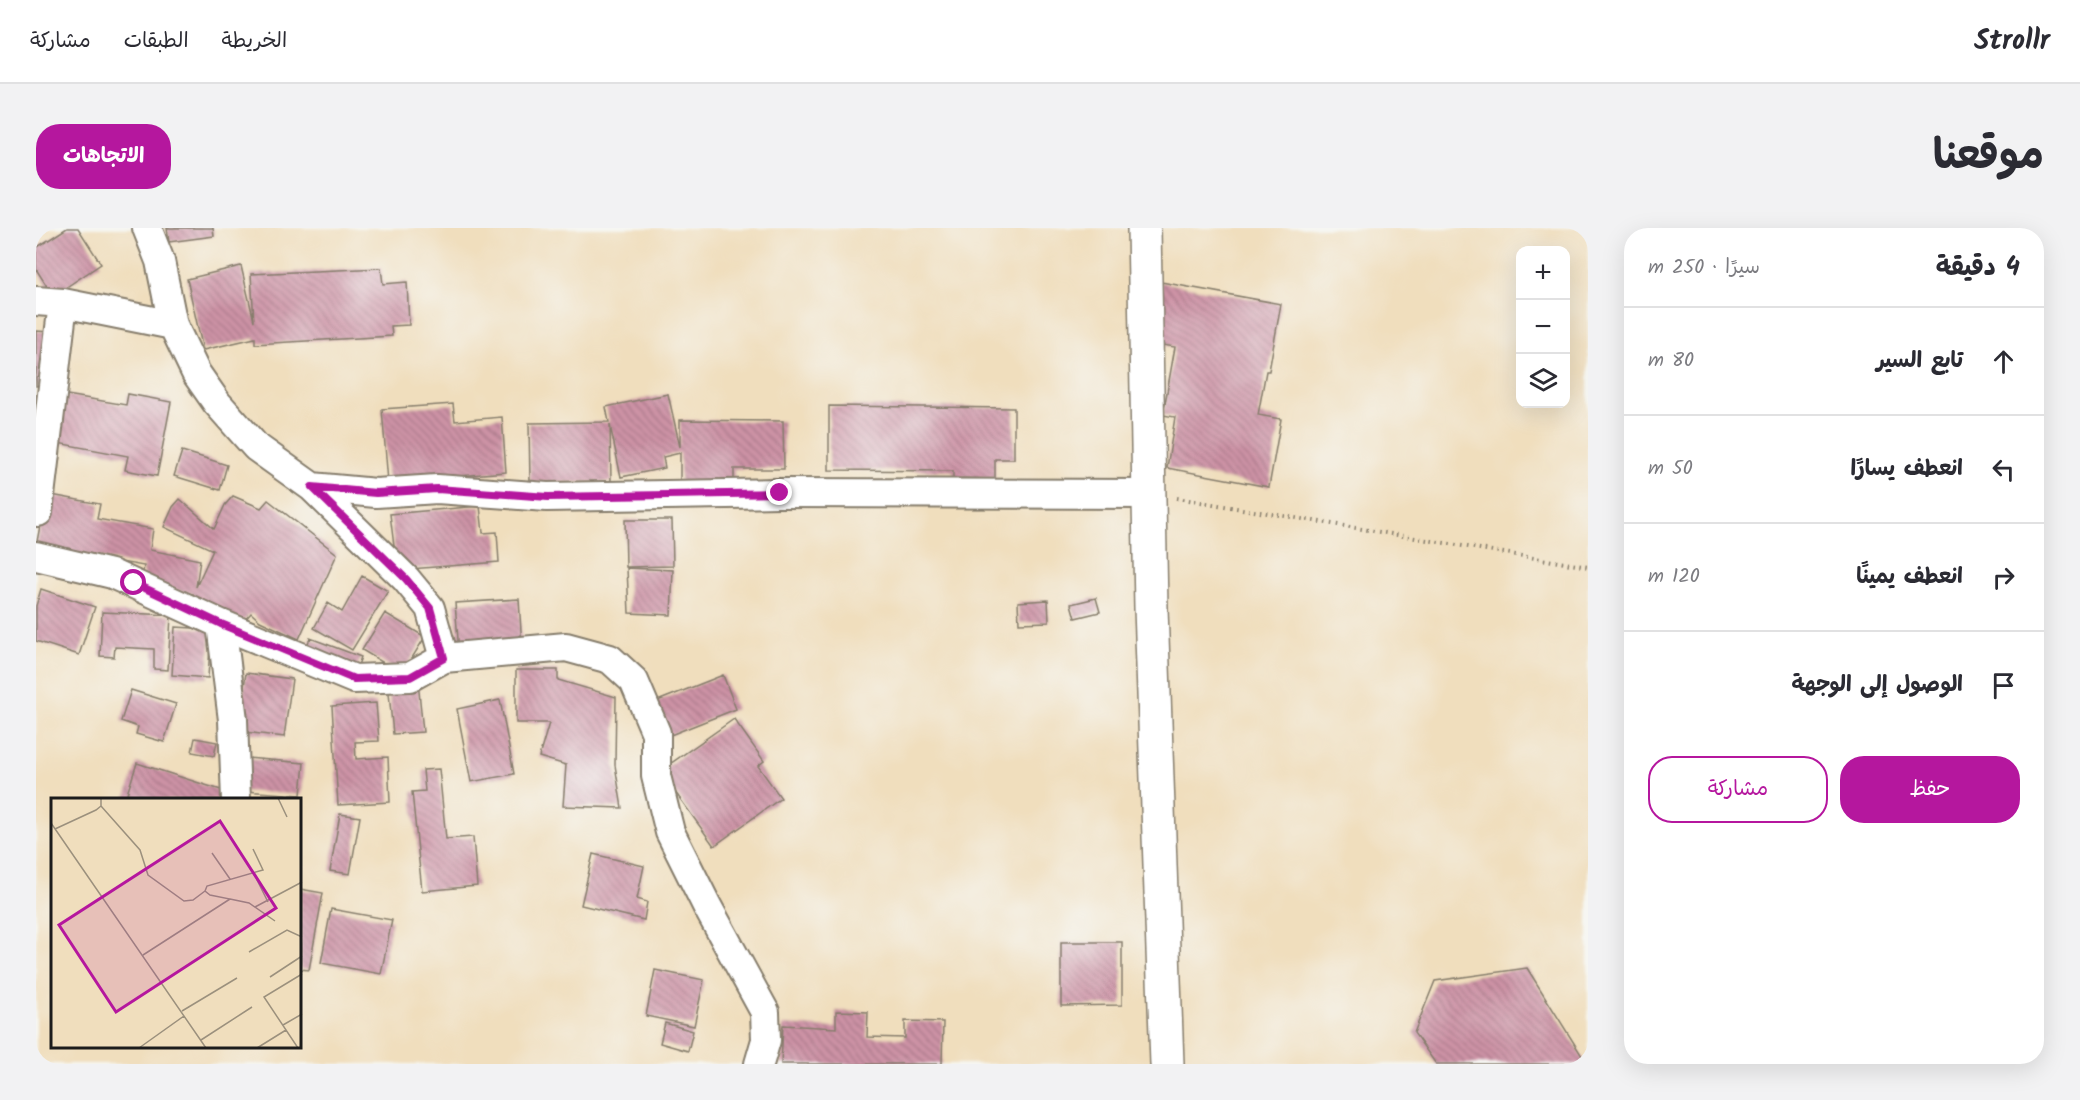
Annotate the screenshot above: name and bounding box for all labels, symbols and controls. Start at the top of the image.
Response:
text: Strollr [1974,19,2050,64]
text: مشاركة [30,25,91,58]
text: الطبقات [124,25,189,58]
text: الخريطة [222,25,287,58]
text: موقعنا [1933,123,2044,190]
button: الاتجاهات [36,124,171,189]
map controls [1516,246,1570,408]
button: + [1516,246,1570,300]
text: 4 دقيقة [1936,247,2020,289]
text: سيرًا · 250 m [1648,252,1760,284]
button: − [1516,300,1570,354]
text: تابع السير [1876,344,1963,379]
text: 80 m [1648,345,1694,377]
icon: ahead [1987,345,2020,378]
button: layers [1516,354,1570,408]
text: انعطف يسارًا [1851,452,1963,487]
text: 50 m [1648,453,1693,485]
icon: left [1987,453,2020,486]
route end [766,479,792,505]
text: انعطف يمينًا [1856,560,1963,595]
text: 120 m [1648,561,1700,593]
icon: right [1987,561,2020,594]
route start [120,569,146,595]
text: الوصول إلى الوجهة [1791,668,1963,703]
icon: arrive [1987,669,2020,702]
button: مشاركة [1648,756,1828,823]
button: حفظ [1840,756,2020,823]
inset map [51,798,302,1049]

